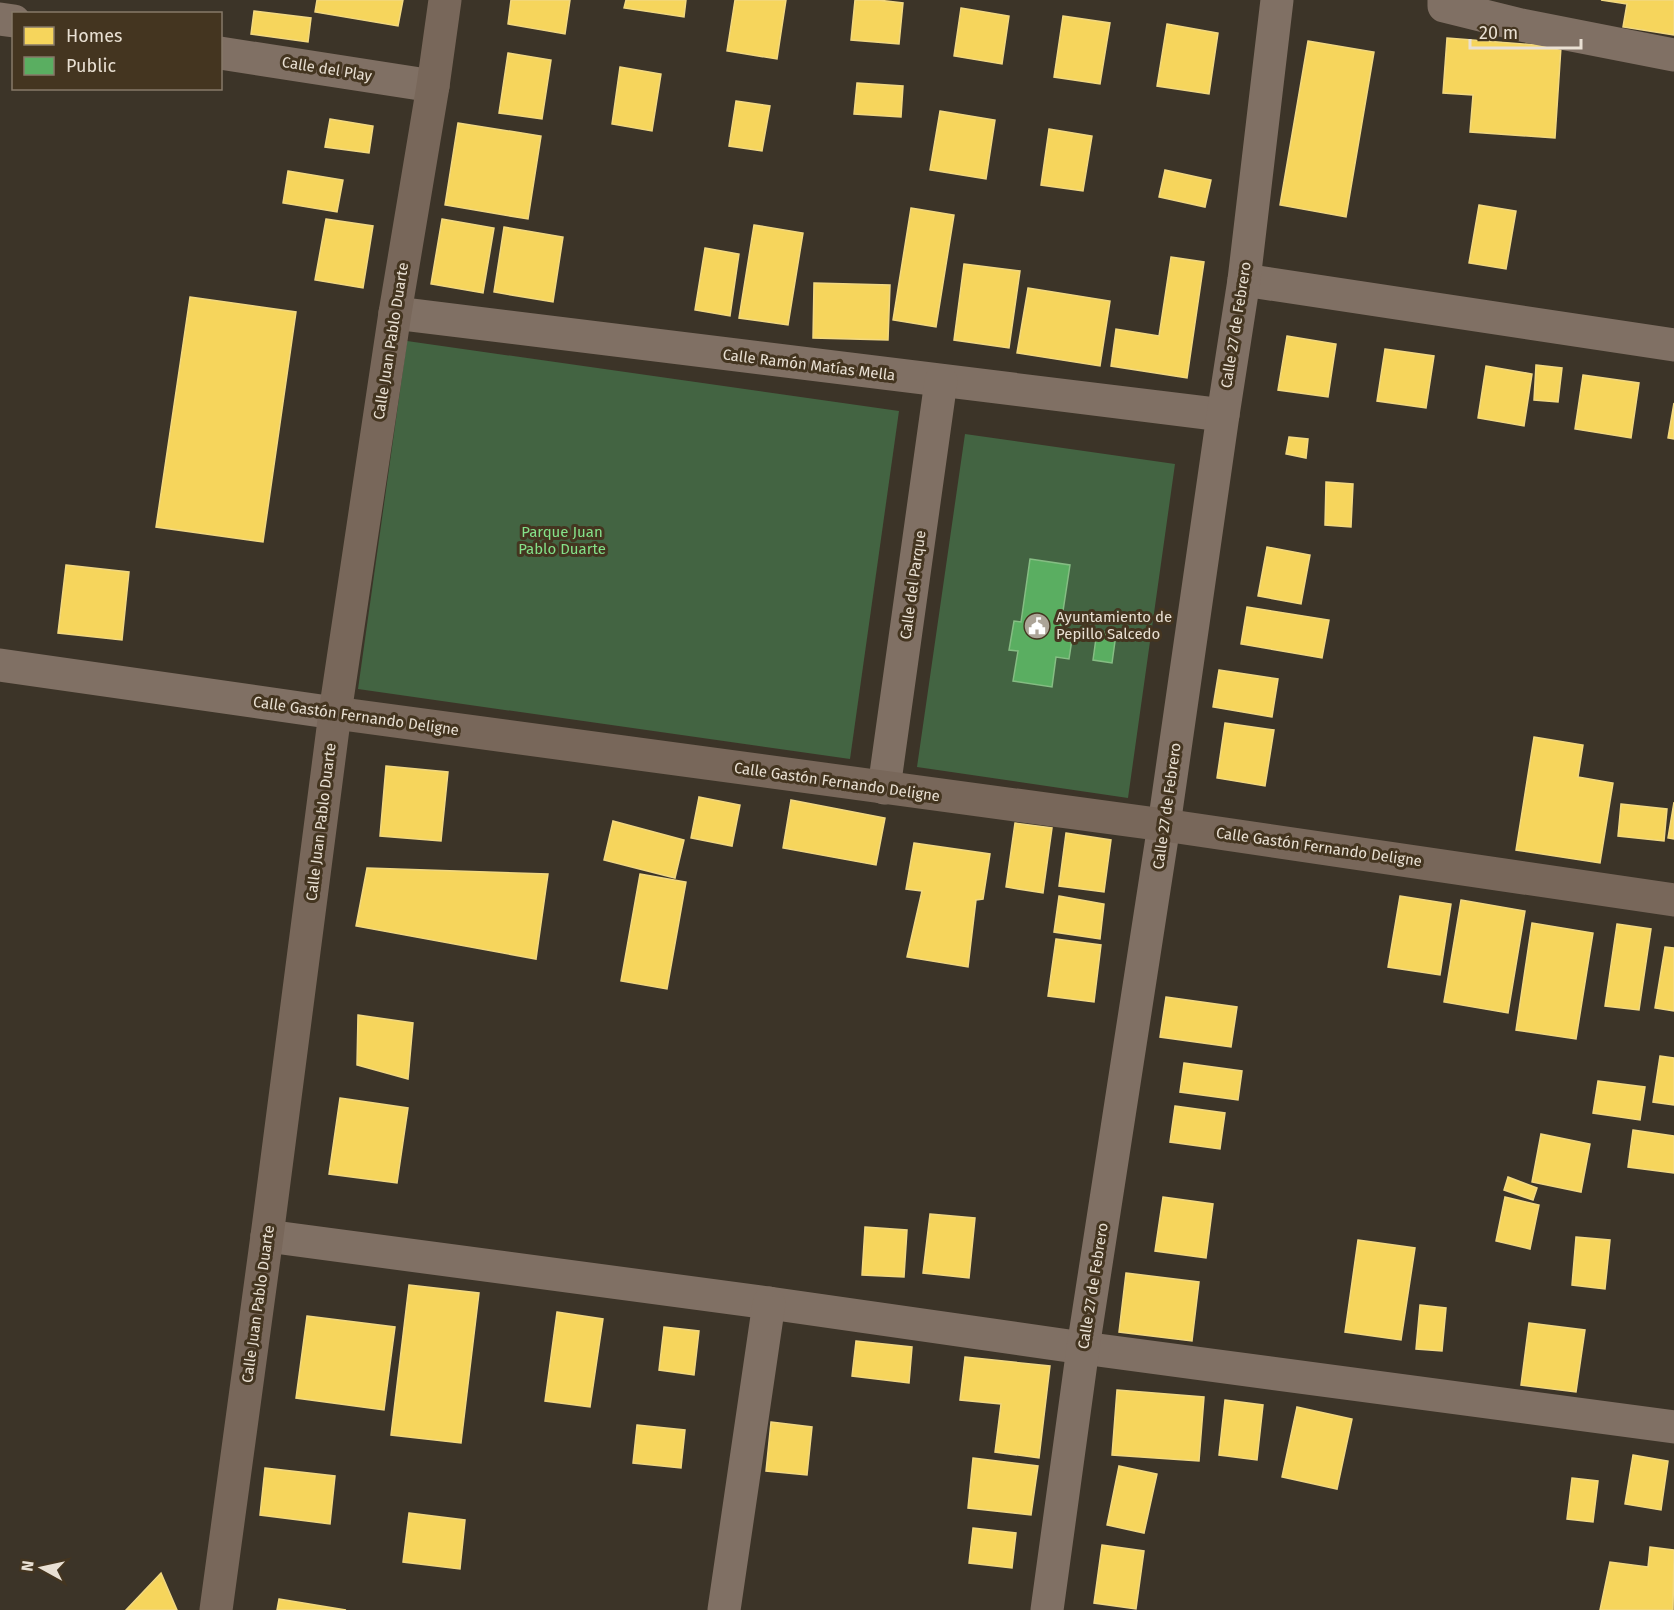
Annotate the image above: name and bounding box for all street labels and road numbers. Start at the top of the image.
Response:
street label: Calle del Play [281,53,374,85]
street label: Calle Juan Pablo Duarte [370,261,412,421]
street label: Calle 27 de Febrero [1217,261,1255,389]
street label: Calle Ramón Matías Mella [722,345,896,385]
street label: Calle del Parque [896,529,930,641]
street label: Calle Gastón Fernando Deligne [252,693,460,739]
street label: Calle Juan Pablo Duarte [302,742,340,902]
street label: Calle 27 de Febrero [1149,742,1185,870]
street label: Calle Gastón Fernando Deligne [733,759,941,805]
street label: Calle Gastón Fernando Deligne [1215,824,1423,870]
street label: Calle 27 de Febrero [1074,1222,1112,1350]
street label: Calle Juan Pablo Duarte [238,1224,278,1384]

